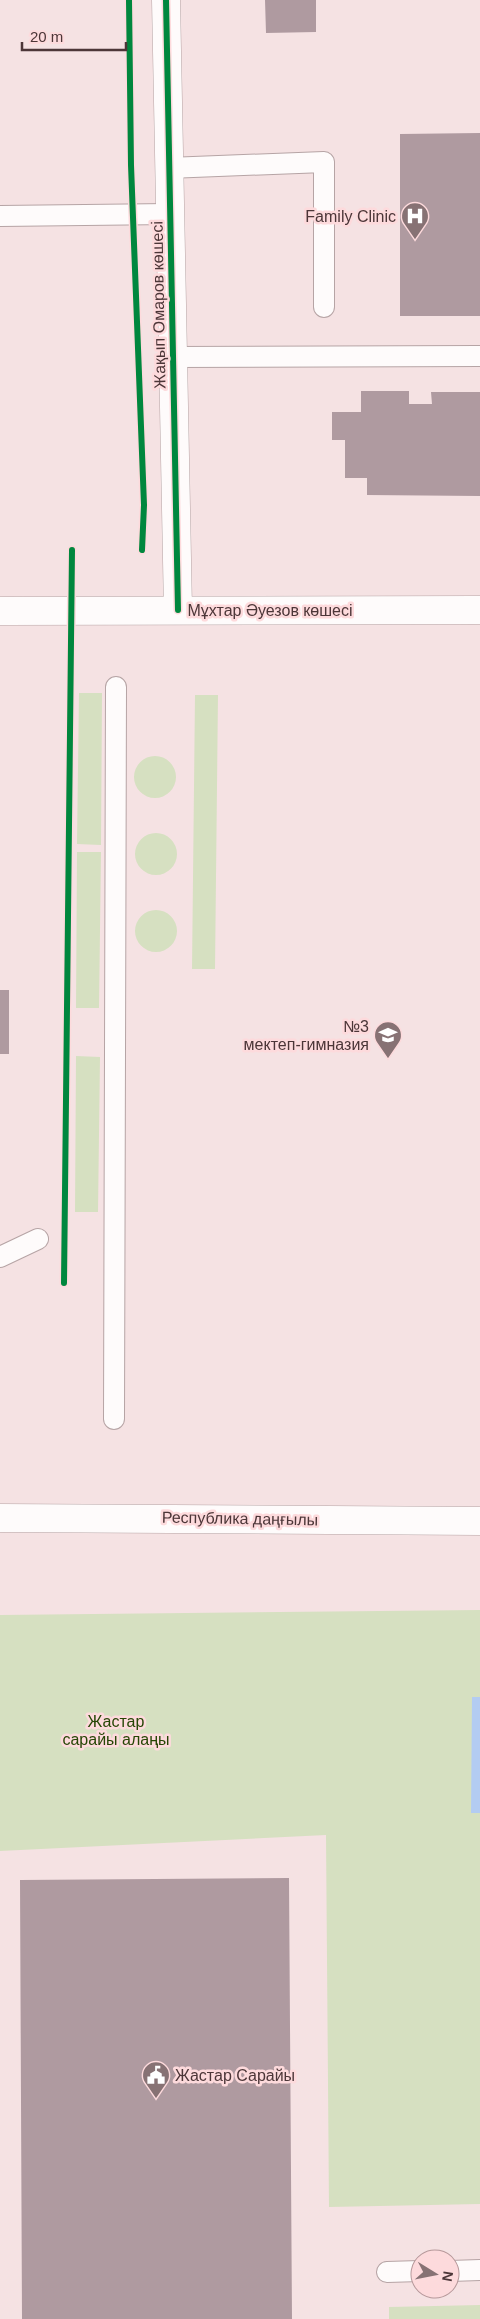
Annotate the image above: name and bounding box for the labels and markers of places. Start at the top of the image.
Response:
hospital icon: Family Clinic [400,201,430,240]
place label: Family Clinic [305,208,396,225]
place label: №3 мектеп-гимназия [244,1018,369,1053]
school or university icon: №3 мектеп-гимназия [373,1020,403,1059]
public building icon: Жастар Сарайы [141,2060,171,2099]
place label: Жастар Сарайы [175,2067,295,2084]

